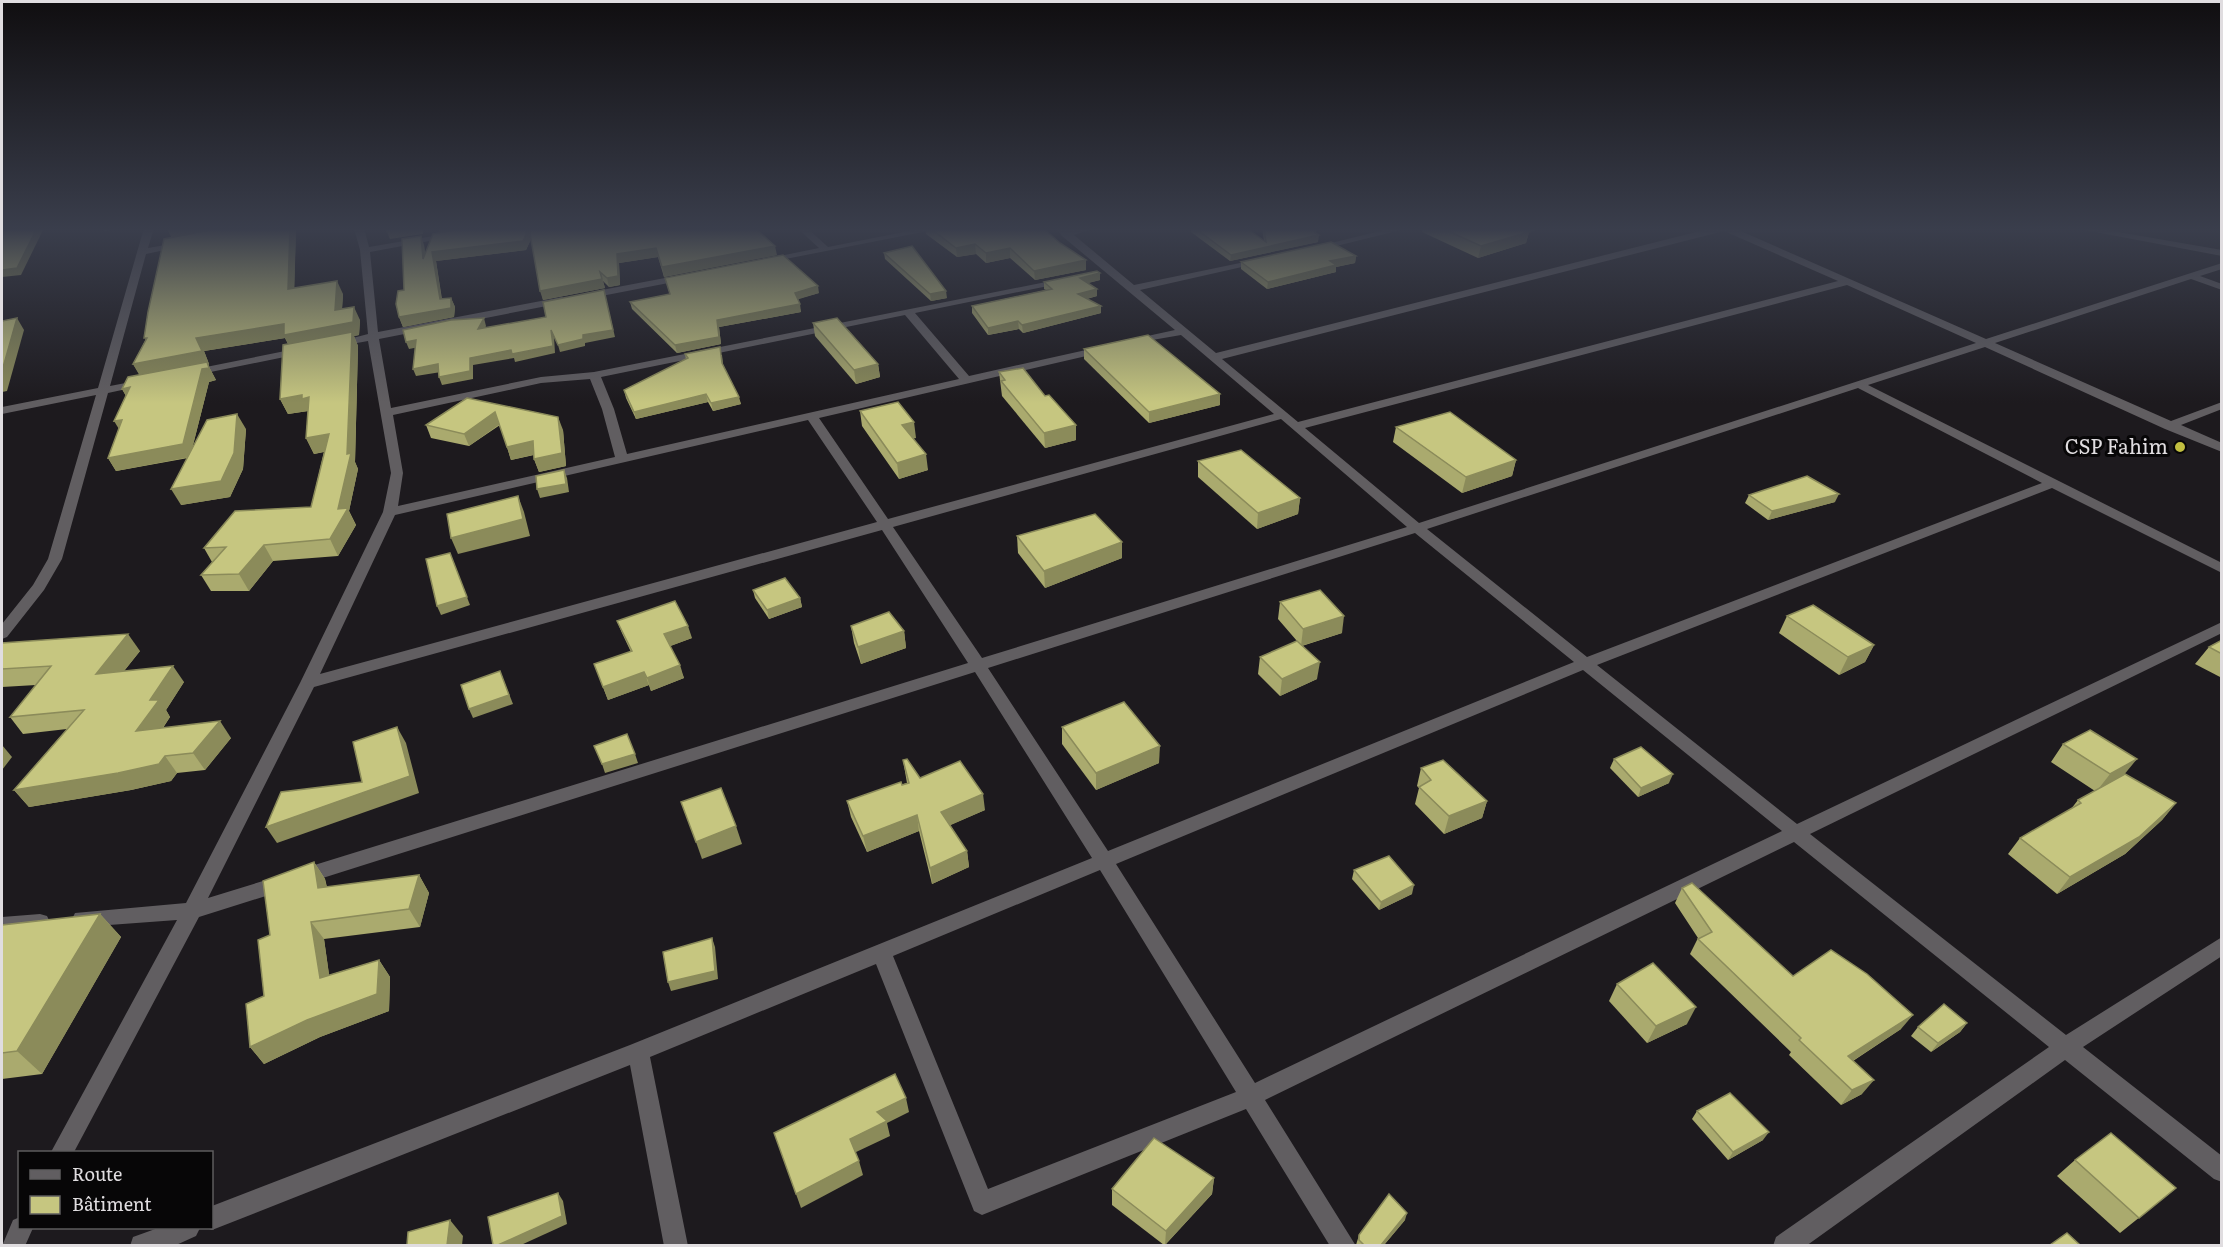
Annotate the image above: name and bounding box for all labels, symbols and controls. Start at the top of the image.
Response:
place label: CSP Fahim [2065,430,2168,460]
marker: CSP Fahim [2173,440,2187,454]
legend [18,1151,213,1229]
text: Route [72,1160,122,1187]
text: Bâtiment [72,1190,152,1217]

